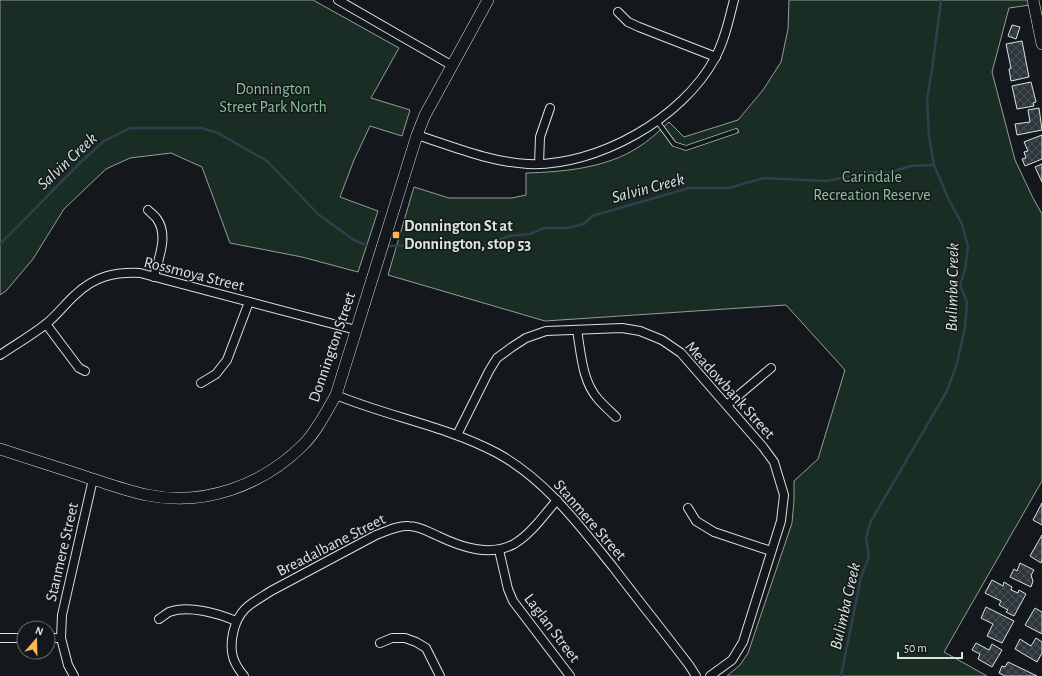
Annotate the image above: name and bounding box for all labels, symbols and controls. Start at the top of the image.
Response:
park label: Donnington Street Park North [219,81,327,115]
water label: Salvin Creek [34,129,100,193]
park label: Carindale Recreation Reserve [813,169,931,203]
water label: Salvin Creek [610,170,686,206]
place label: Donnington St at Donnington, stop 53 [404,218,531,252]
marker: Donnington St at Donnington, stop 53 [391,230,401,240]
water label: Bulimba Creek [943,242,961,331]
street label: Rossmoya Street [142,254,246,295]
street label: Donnington Street [306,290,358,404]
street label: Meadowbank Street [682,338,778,442]
street label: Stanmere Street [551,477,629,563]
street label: Stanmere Street [43,501,81,603]
street label: Breadalbane Street [274,511,388,579]
water label: Bulimba Creek [827,561,863,651]
street label: Laglan Street [521,591,583,665]
north arrow [16,620,56,660]
text: N [34,625,45,638]
scale bar [898,634,962,660]
text: 50 m [904,642,927,654]

